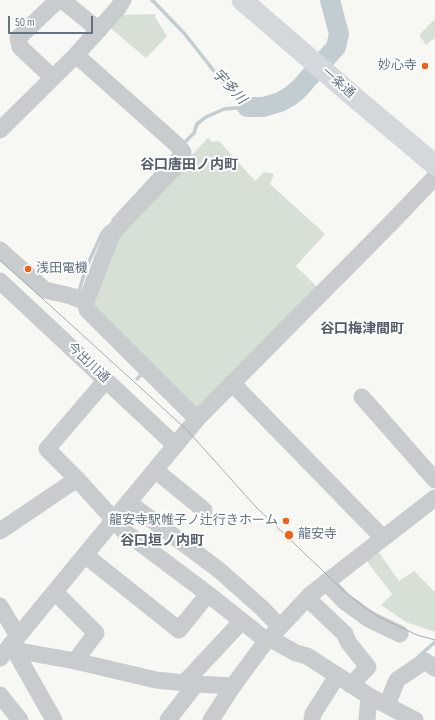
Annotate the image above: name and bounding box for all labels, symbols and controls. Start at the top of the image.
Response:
scale bar [10,8,95,34]
text: 50 m [15,15,35,30]
place label: 妙心寺 [378,58,417,74]
marker: 妙心寺 [420,61,430,71]
street label: 一条通 [318,64,358,102]
water label: 宇多川 [209,66,249,108]
district label: 谷口唐田ノ内町 [140,157,238,173]
place label: 浅田電機 [36,261,88,277]
marker: 浅田電機 [23,264,33,274]
district label: 谷口梅津間町 [320,321,404,337]
street label: 今出川通 [64,340,112,386]
place label: 龍安寺駅帷子ノ辻行きホーム [109,513,278,529]
marker: 龍安寺駅帷子ノ辻行きホーム [281,516,291,526]
place label: 龍安寺 [298,527,337,543]
marker: 龍安寺 [283,529,295,541]
district label: 谷口垣ノ内町 [120,533,204,549]

